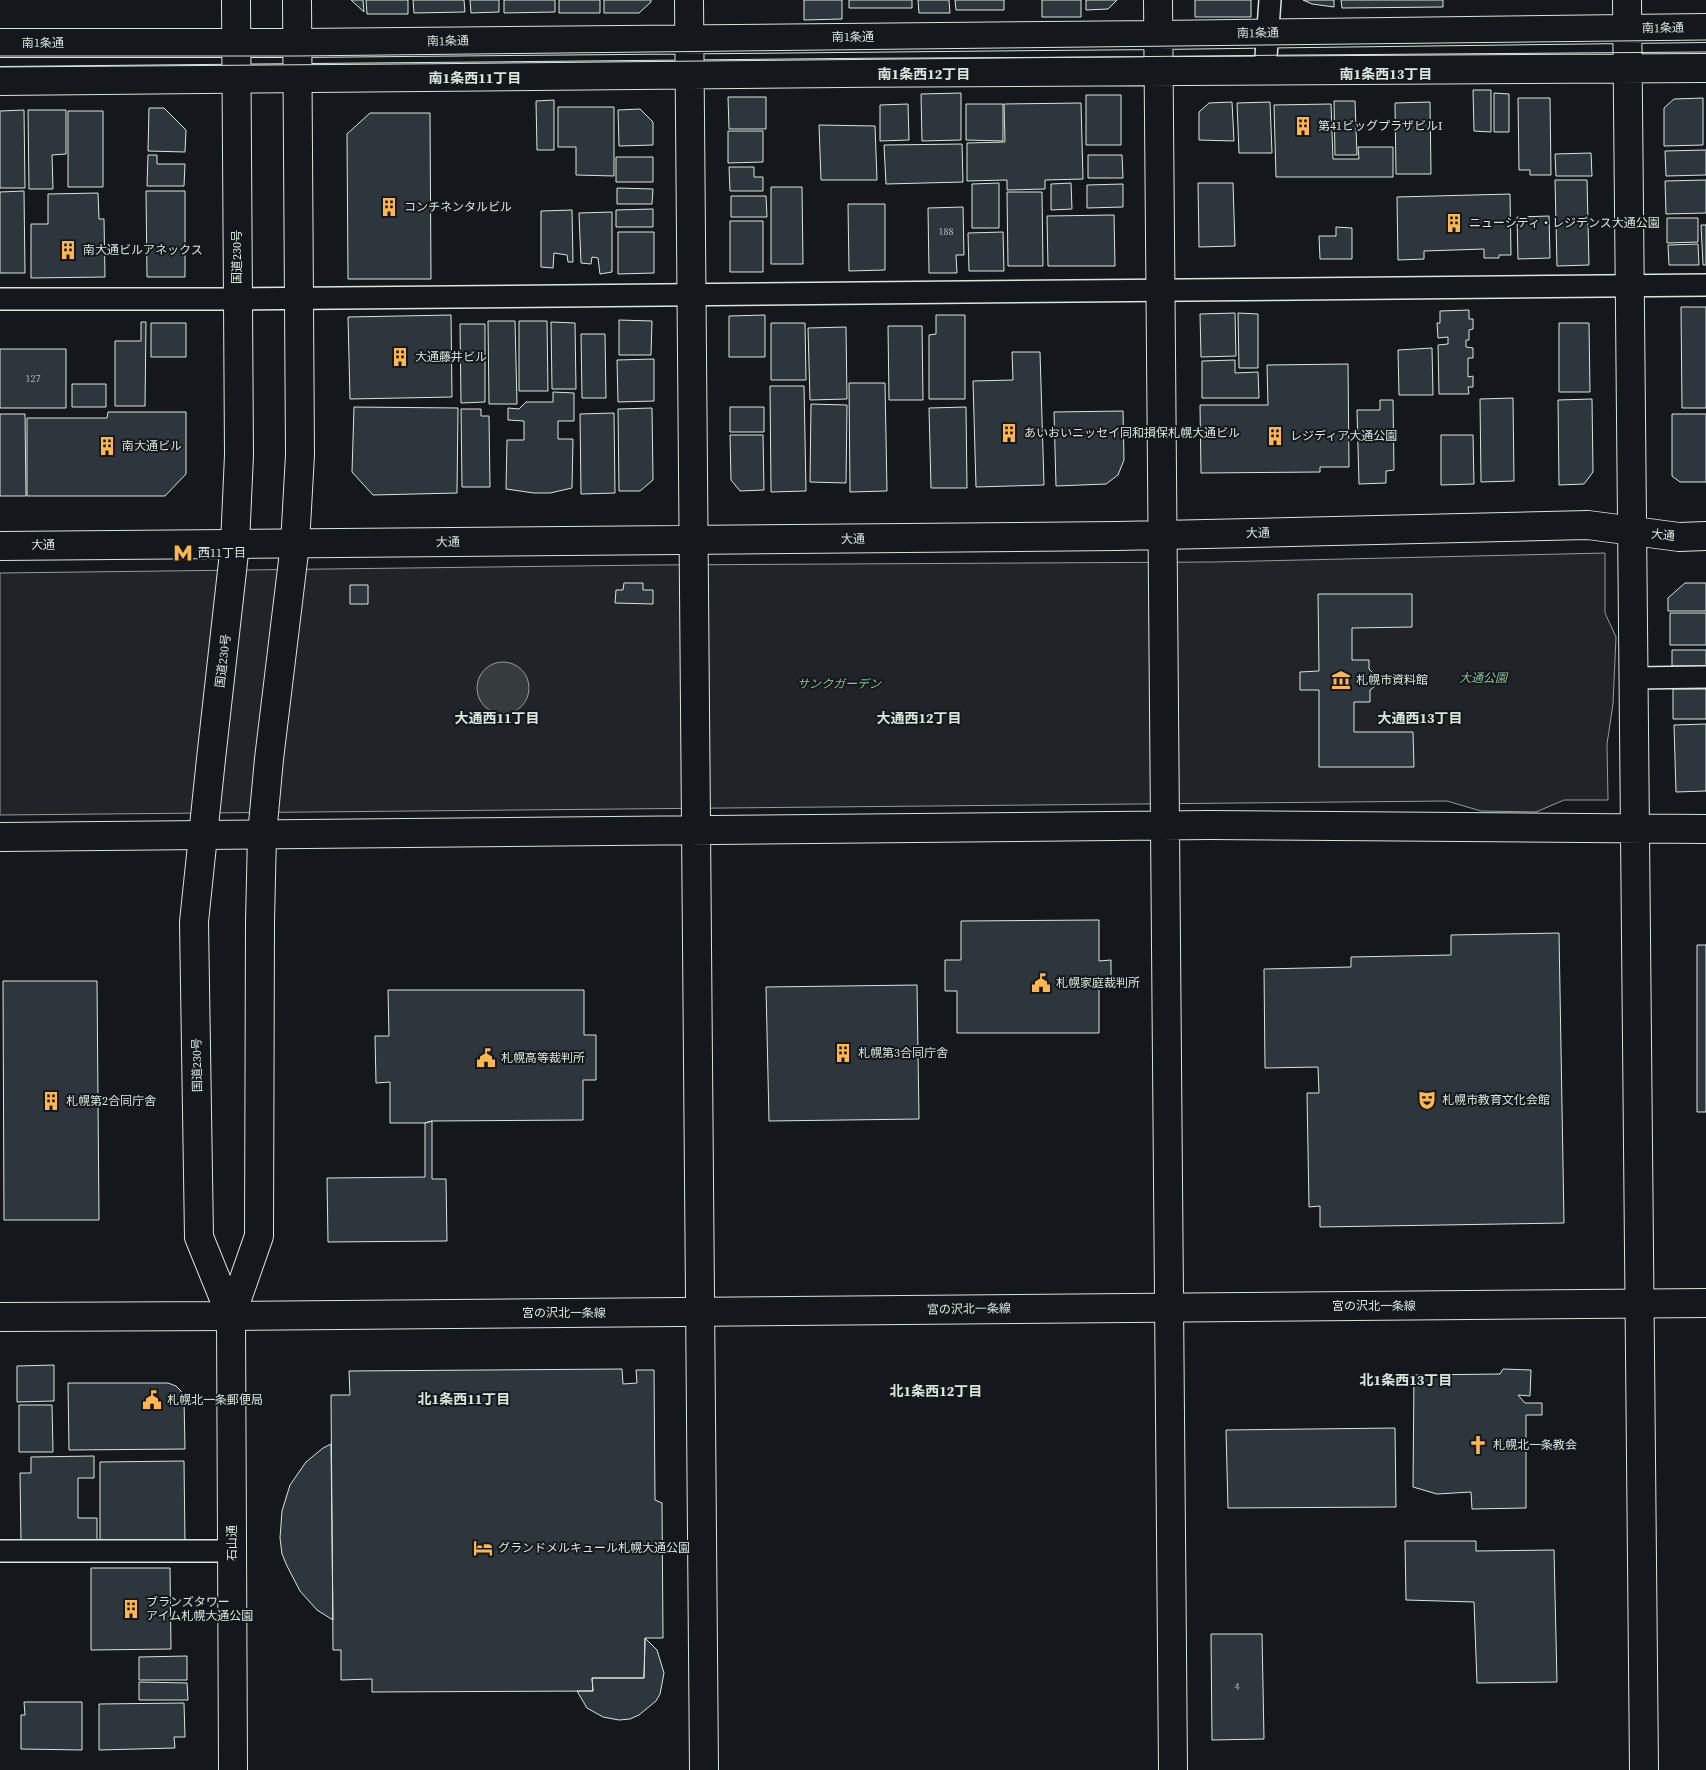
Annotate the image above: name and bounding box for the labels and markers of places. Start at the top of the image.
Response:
building icon: 第41ビッグプラザビルI [1292,115,1314,137]
place label: 第41ビッグプラザビルI [1318,118,1442,134]
building icon: コンチネンタルビル [378,196,400,218]
place label: コンチネンタルビル [404,199,512,215]
building icon: ニューシティ・レジデンス大通公園 [1443,212,1465,234]
place label: ニューシティ・レジデンス大通公園 [1469,215,1660,231]
building icon: 南大通ビルアネックス [57,239,79,261]
place label: 南大通ビルアネックス [83,242,203,258]
building icon: 大通藤井ビル [389,346,411,368]
place label: 大通藤井ビル [415,349,487,365]
building icon: あいおいニッセイ同和損保札幌大通ビル [998,422,1020,444]
place label: あいおいニッセイ同和損保札幌大通ビル [1024,425,1240,441]
building icon: レジディア大通公園 [1264,425,1286,447]
place label: レジディア大通公園 [1290,428,1397,444]
building icon: 南大通ビル [96,435,118,457]
place label: 南大通ビル [122,438,182,454]
metro station icon: 西11丁目 [172,542,194,564]
place label: 西11丁目 [198,545,246,561]
museum icon: 札幌市資料館 [1330,669,1352,691]
place label: 札幌市資料館 [1356,672,1428,688]
public building icon: 札幌家庭裁判所 [1030,972,1052,994]
place label: 札幌家庭裁判所 [1056,975,1140,991]
building icon: 札幌第3合同庁舎 [832,1042,854,1064]
place label: 札幌第3合同庁舎 [858,1045,948,1061]
public building icon: 札幌高等裁判所 [475,1047,497,1069]
place label: 札幌高等裁判所 [501,1050,585,1066]
theatre icon: 札幌市教育文化会館 [1416,1089,1438,1111]
building icon: 札幌第2合同庁舎 [40,1090,62,1112]
place label: 札幌市教育文化会館 [1442,1092,1550,1108]
place label: 札幌第2合同庁舎 [66,1093,156,1109]
public building icon: 札幌北一条郵便局 [141,1389,163,1411]
place label: 札幌北一条郵便局 [167,1392,263,1408]
church icon: 札幌北一条教会 [1467,1434,1489,1456]
place label: 札幌北一条教会 [1493,1437,1577,1453]
hotel icon: グランドメルキュール札幌大通公園 [472,1537,494,1559]
place label: グランドメルキュール札幌大通公園 [498,1540,690,1556]
place label: ブランズタワー アイム札幌大通公園 [146,1594,253,1624]
building icon: ブランズタワー アイム札幌大通公園 [120,1598,142,1620]

